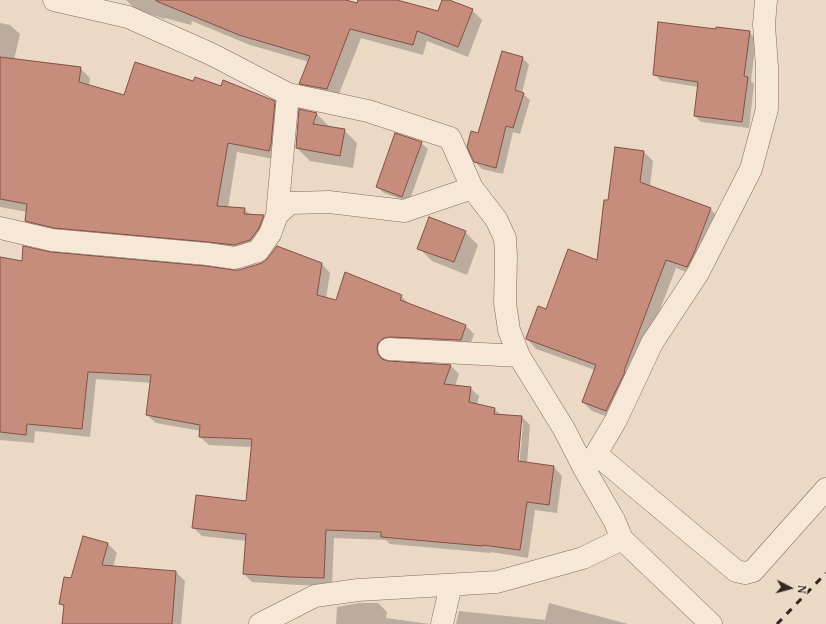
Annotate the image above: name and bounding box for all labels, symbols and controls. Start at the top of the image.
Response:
north arrow [770,568,810,608]
text: N [795,584,810,594]

